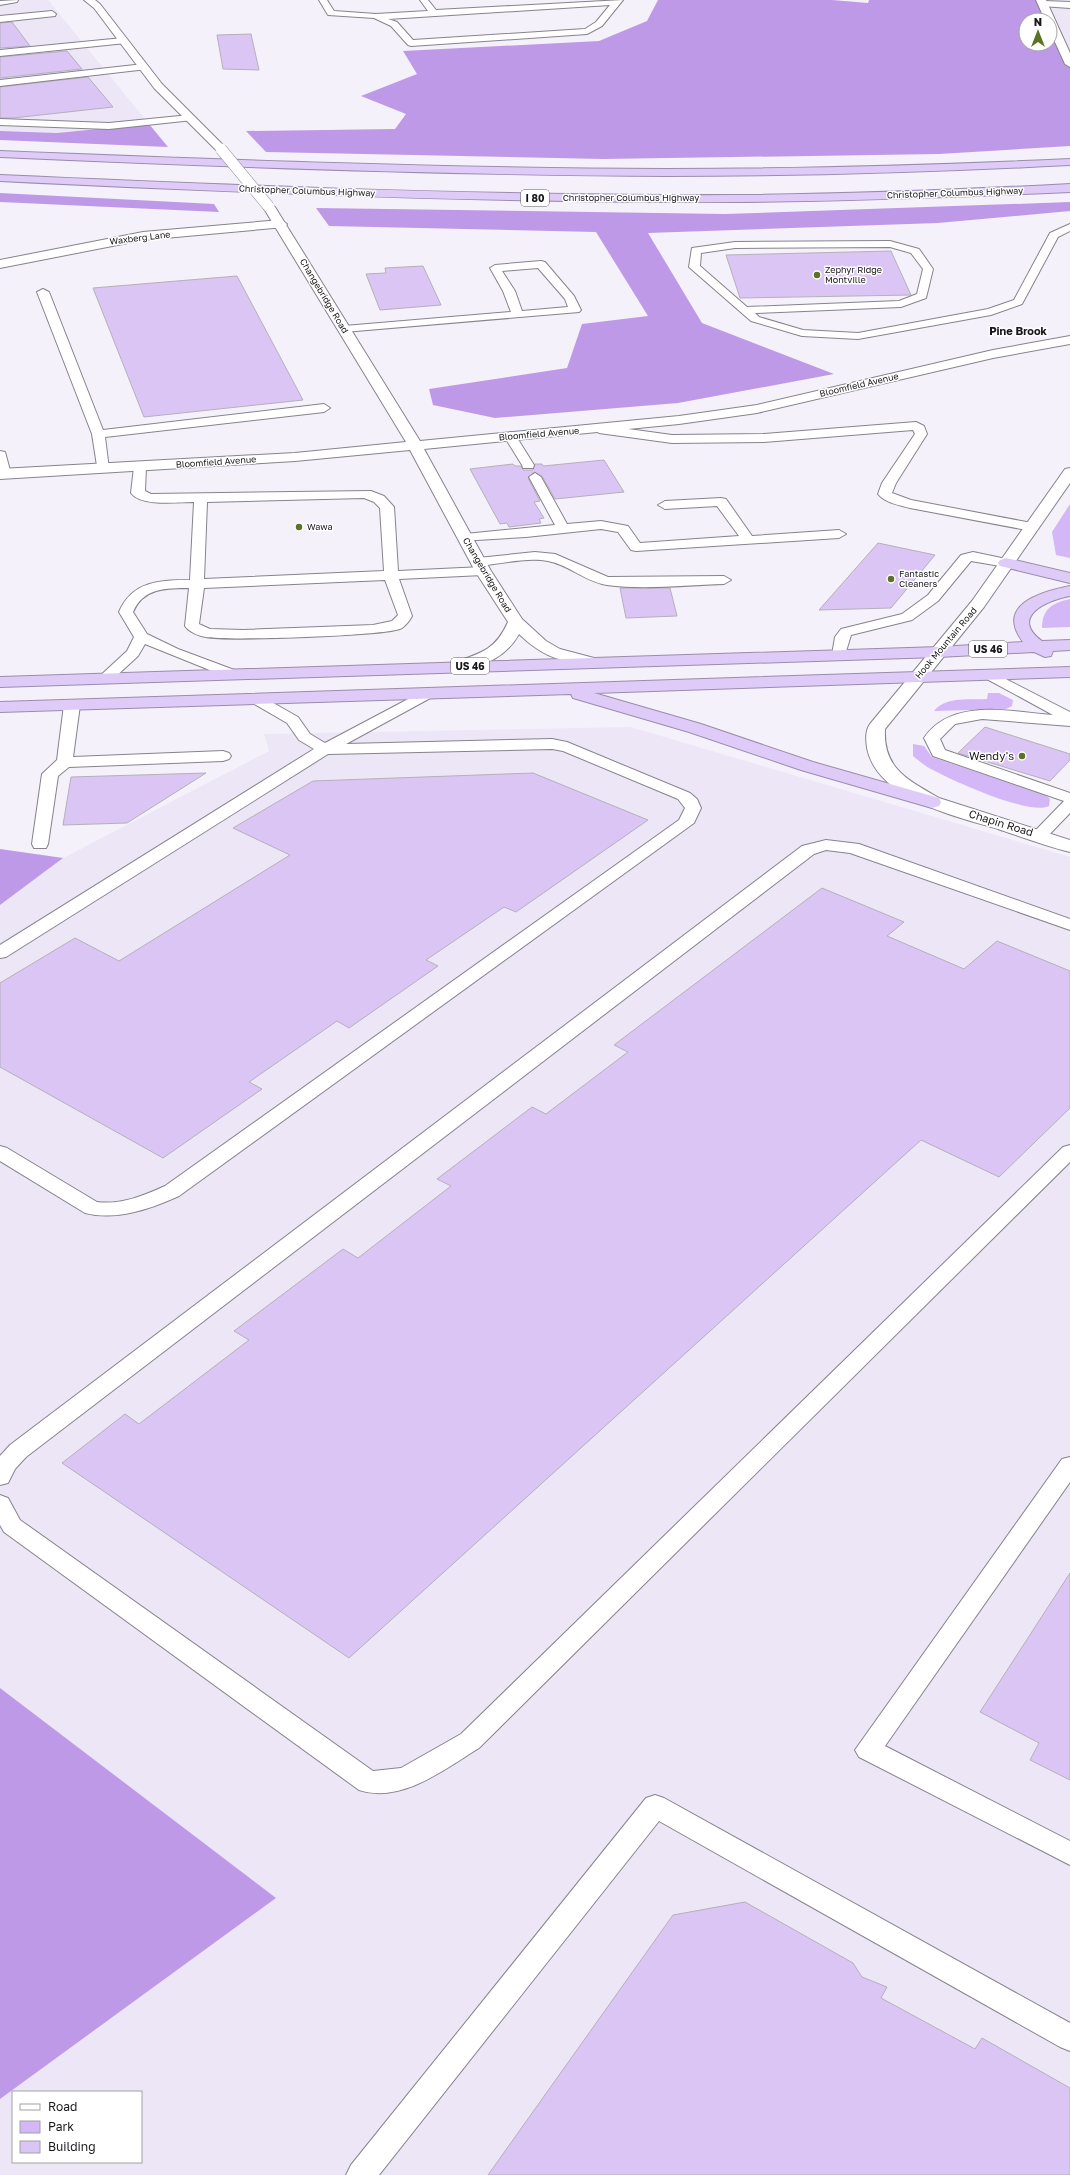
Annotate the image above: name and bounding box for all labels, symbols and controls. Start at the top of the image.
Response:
north arrow [1018,12,1058,52]
text: N [1034,15,1042,28]
street label: Christopher Columbus Highway [239,183,375,198]
street label: Christopher Columbus Highway [887,185,1023,200]
road number: I 80 [521,190,549,206]
street label: Christopher Columbus Highway [563,192,699,203]
street label: Waxberg Lane [109,228,171,247]
street label: Changebridge Road [298,256,351,335]
place label: Zephyr Ridge Montville [825,264,882,285]
marker: Zephyr Ridge Montville [812,270,822,280]
district label: Pine Brook [989,324,1047,337]
street label: Bloomfield Avenue [818,370,900,399]
street label: Bloomfield Avenue [498,424,580,443]
street label: Bloomfield Avenue [175,453,257,470]
place label: Wawa [307,521,332,532]
marker: Wawa [294,522,304,532]
street label: Changebridge Road [461,535,514,614]
place label: Fantastic Cleaners [899,568,939,589]
marker: Fantastic Cleaners [886,574,896,584]
street label: Hook Mountain Road [912,605,979,681]
road number: US 46 [969,641,1007,657]
road number: US 46 [451,658,489,674]
place label: Wendy's [969,749,1014,762]
marker: Wendy's [1017,751,1027,761]
street label: Chapin Road [967,807,1035,838]
legend [12,2091,142,2163]
text: Road [48,2099,77,2114]
text: Park [48,2119,74,2134]
text: Building [48,2139,96,2154]

